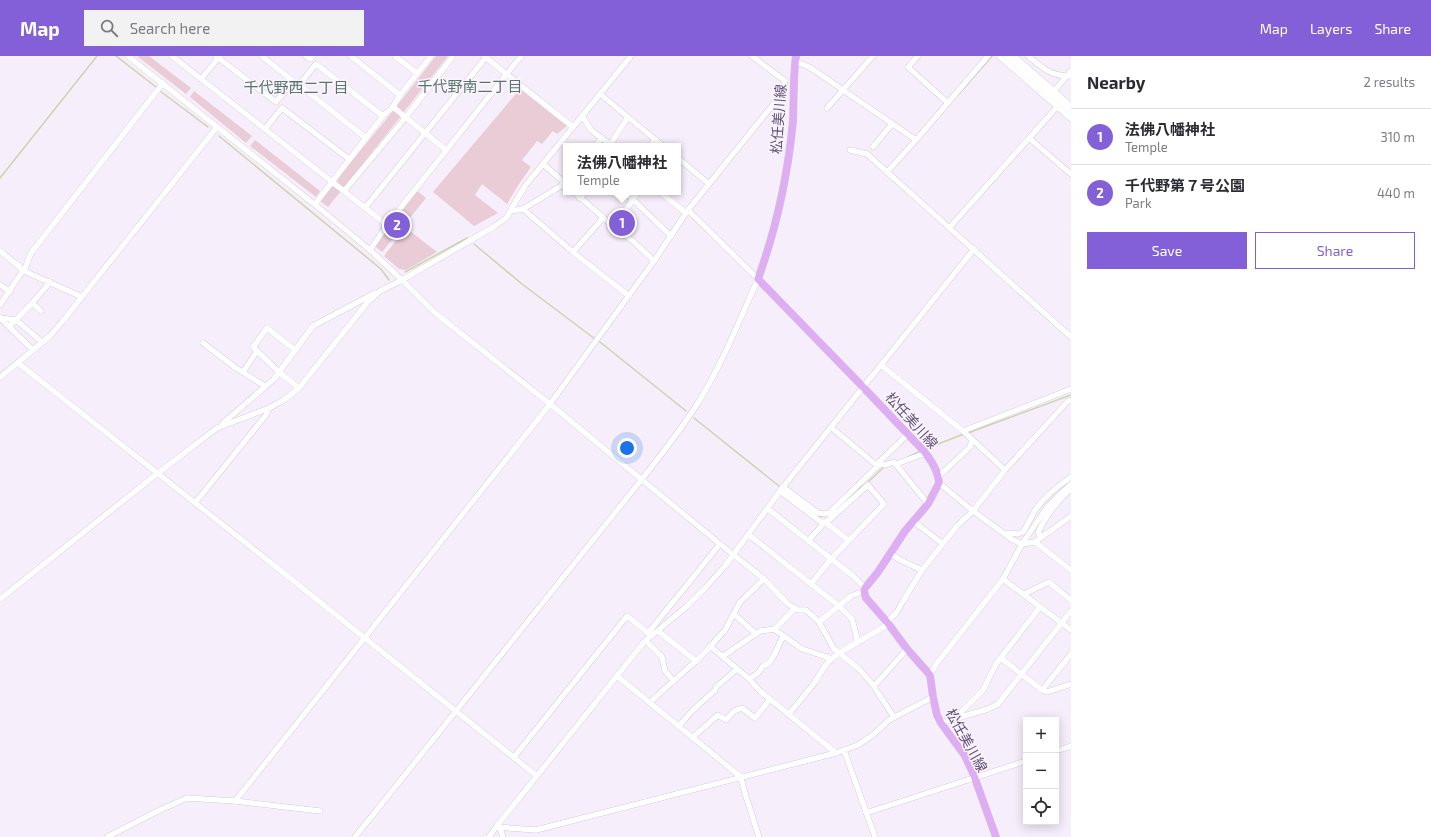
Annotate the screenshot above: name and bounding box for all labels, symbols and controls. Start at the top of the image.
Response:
search box [84,10,364,46]
text: Map [20,17,60,40]
icon: search [98,17,120,39]
text: Search here [130,19,210,37]
text: Map [1260,20,1288,37]
text: Layers [1310,20,1352,37]
text: Share [1374,20,1411,37]
text: Nearby [1087,72,1145,92]
text: 2 results [1363,74,1415,90]
district label: 千代野南二丁目 [417,77,523,95]
district label: 千代野西二丁目 [243,78,349,96]
street label: 松任美川線 [767,83,789,155]
text: 法佛八幡神社 [1125,120,1215,138]
text: 1 [1097,129,1103,145]
text: 310 m [1380,129,1415,145]
text: Temple [1125,139,1168,155]
popup [563,143,681,195]
text: 法佛八幡神社 [577,153,667,171]
text: Temple [577,172,620,188]
text: 千代野第７号公園 [1125,176,1245,194]
text: 2 [1096,185,1104,201]
text: 440 m [1377,185,1415,201]
text: Park [1125,195,1152,211]
pin: 1 [609,208,635,238]
pin: 2 [384,210,410,240]
button: Save [1087,232,1247,269]
button: Share [1255,232,1415,269]
street label: 松任美川線 [882,388,942,452]
your location [617,438,637,458]
street label: 松任美川線 [943,705,991,775]
map controls [1023,717,1059,825]
button: + [1023,717,1059,753]
button: − [1023,753,1059,789]
button: locate [1023,789,1059,825]

